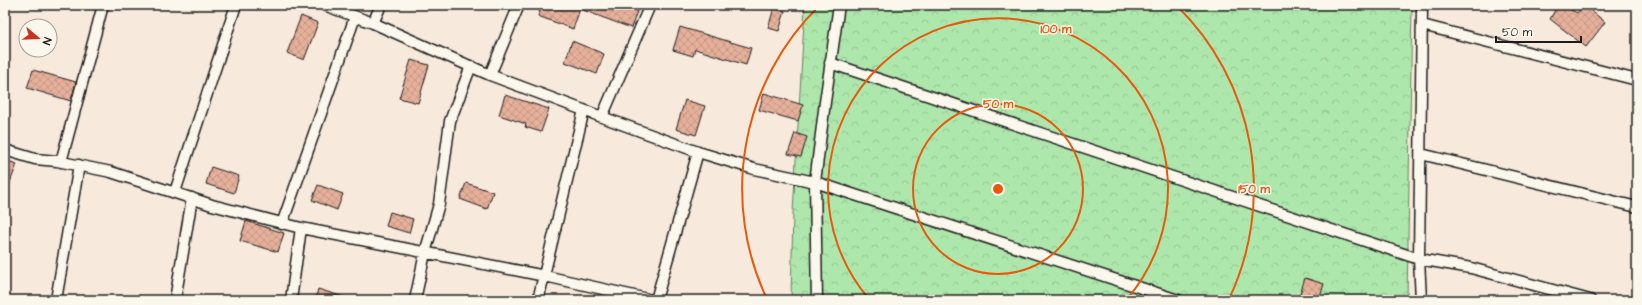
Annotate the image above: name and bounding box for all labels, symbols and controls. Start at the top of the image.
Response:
north arrow [18,18,58,58]
scale bar [1496,18,1581,44]
text: 100 m [1041,21,1072,38]
text: 50 m [1502,24,1533,41]
text: N [39,35,55,47]
text: 50 m [983,96,1014,113]
text: 150 m [1238,181,1271,198]
centre of rings [991,182,1005,196]

